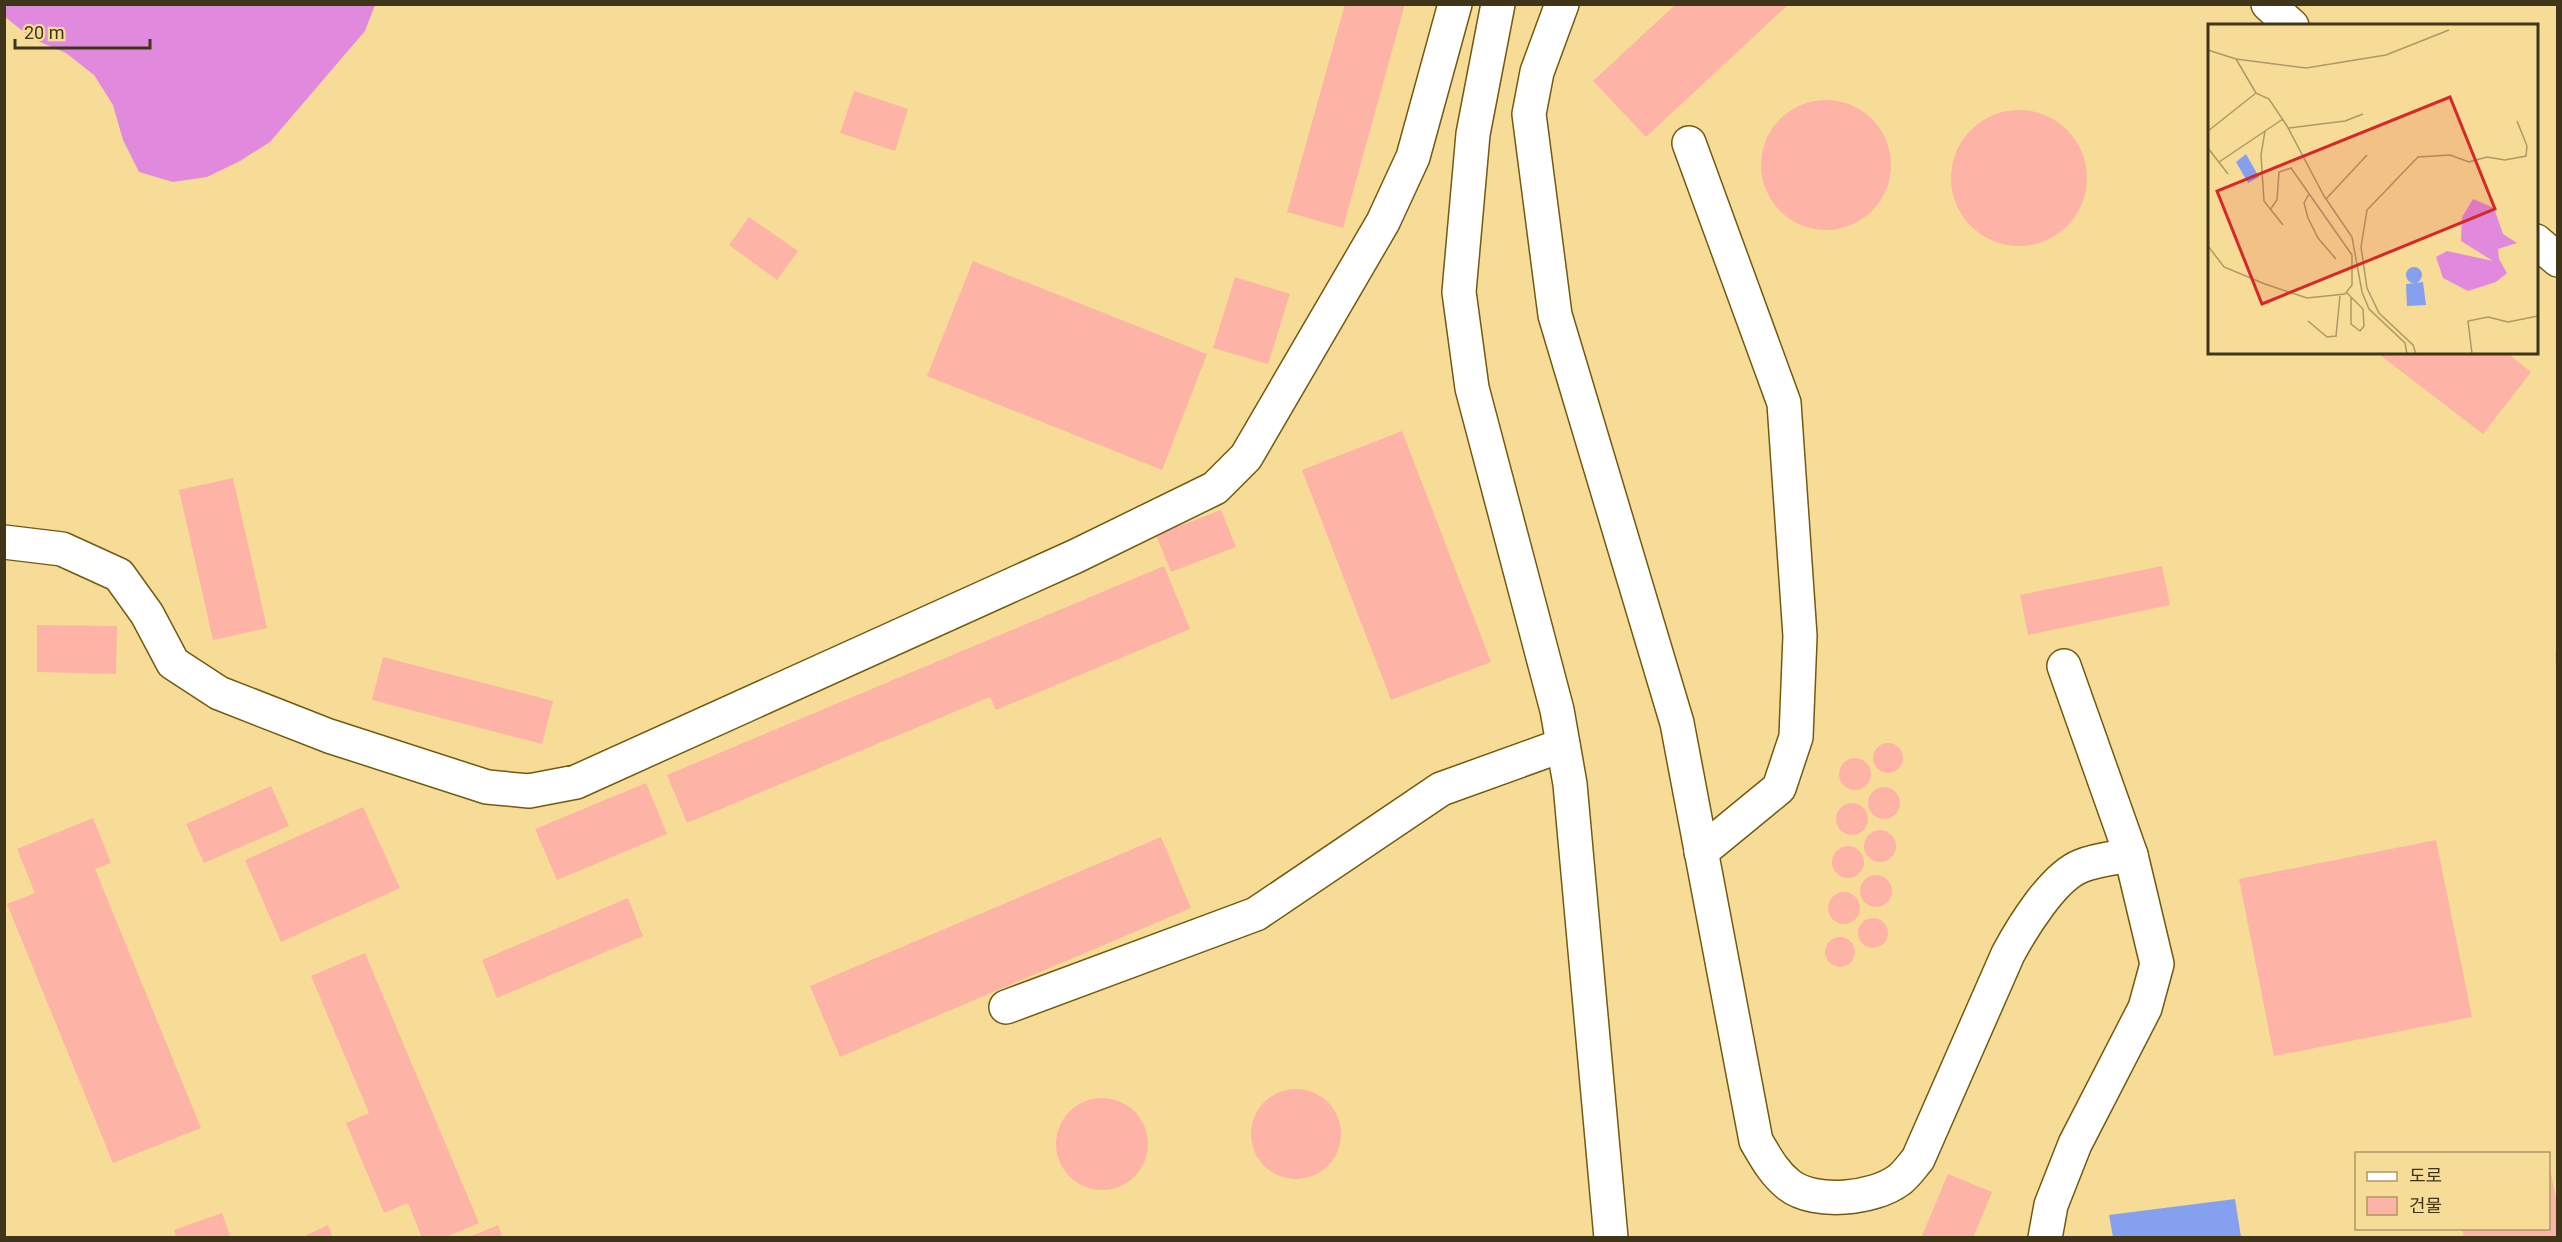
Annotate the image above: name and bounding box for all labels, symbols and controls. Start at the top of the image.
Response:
scale bar [15,12,150,50]
text: 20 m [24,22,64,43]
inset map [2208,24,2538,354]
legend [2355,1152,2550,1230]
text: 도로 [2409,1165,2442,1186]
text: 건물 [2409,1195,2442,1216]

